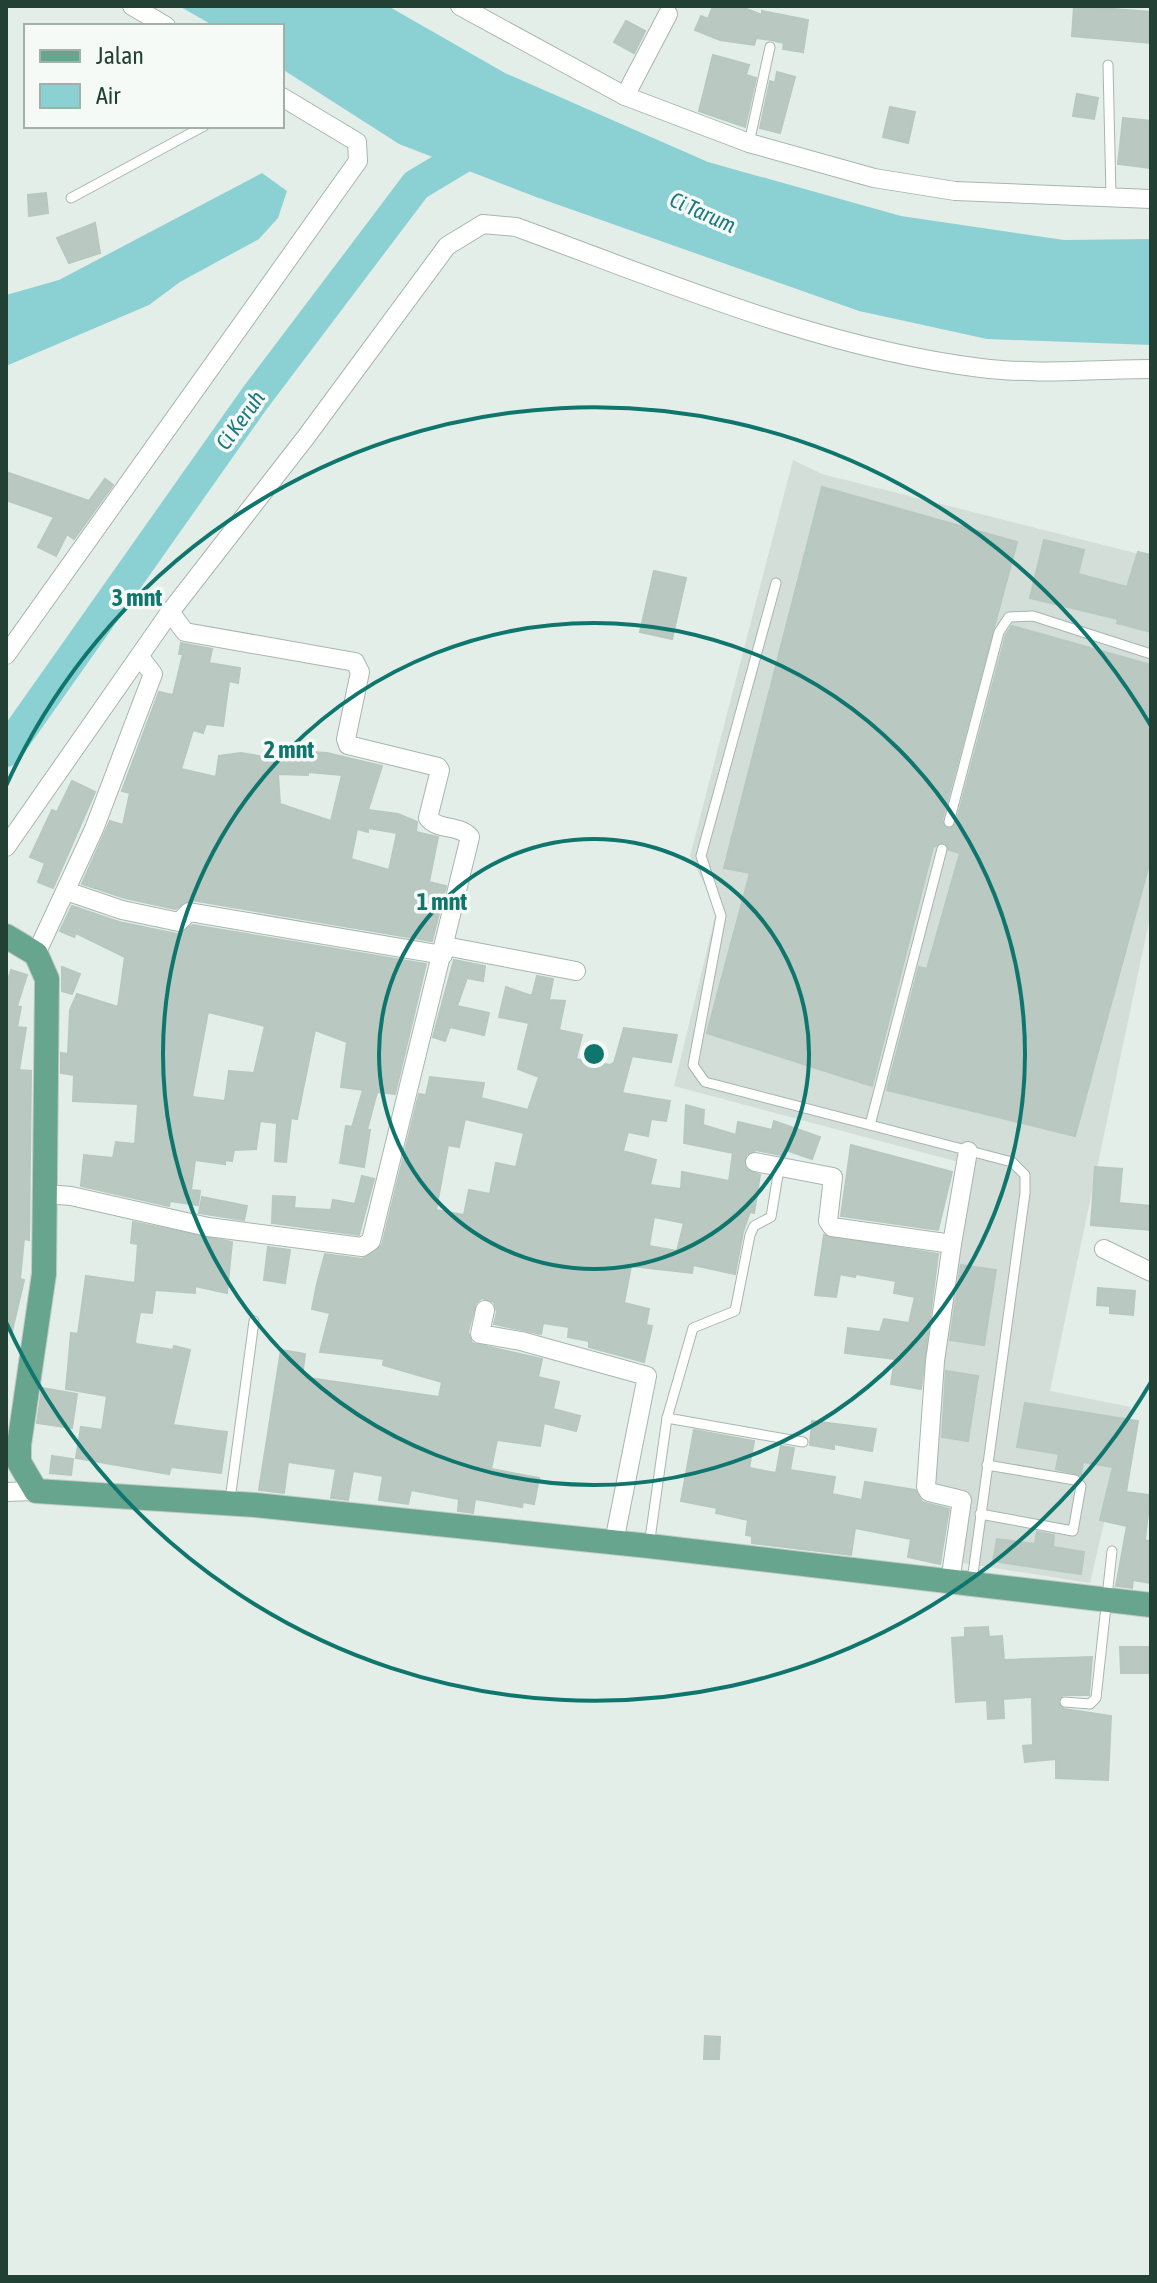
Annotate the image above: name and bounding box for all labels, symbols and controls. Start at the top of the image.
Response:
legend [24,24,284,128]
text: Jalan [96,42,144,69]
text: Air [96,82,121,109]
water label: Ci Tarum [666,186,740,238]
water label: Ci Keruh [210,385,270,454]
text: 3 mnt [112,584,162,611]
text: 2 mnt [264,736,314,763]
text: 1 mnt [417,888,467,915]
centre of rings [580,1040,608,1068]

